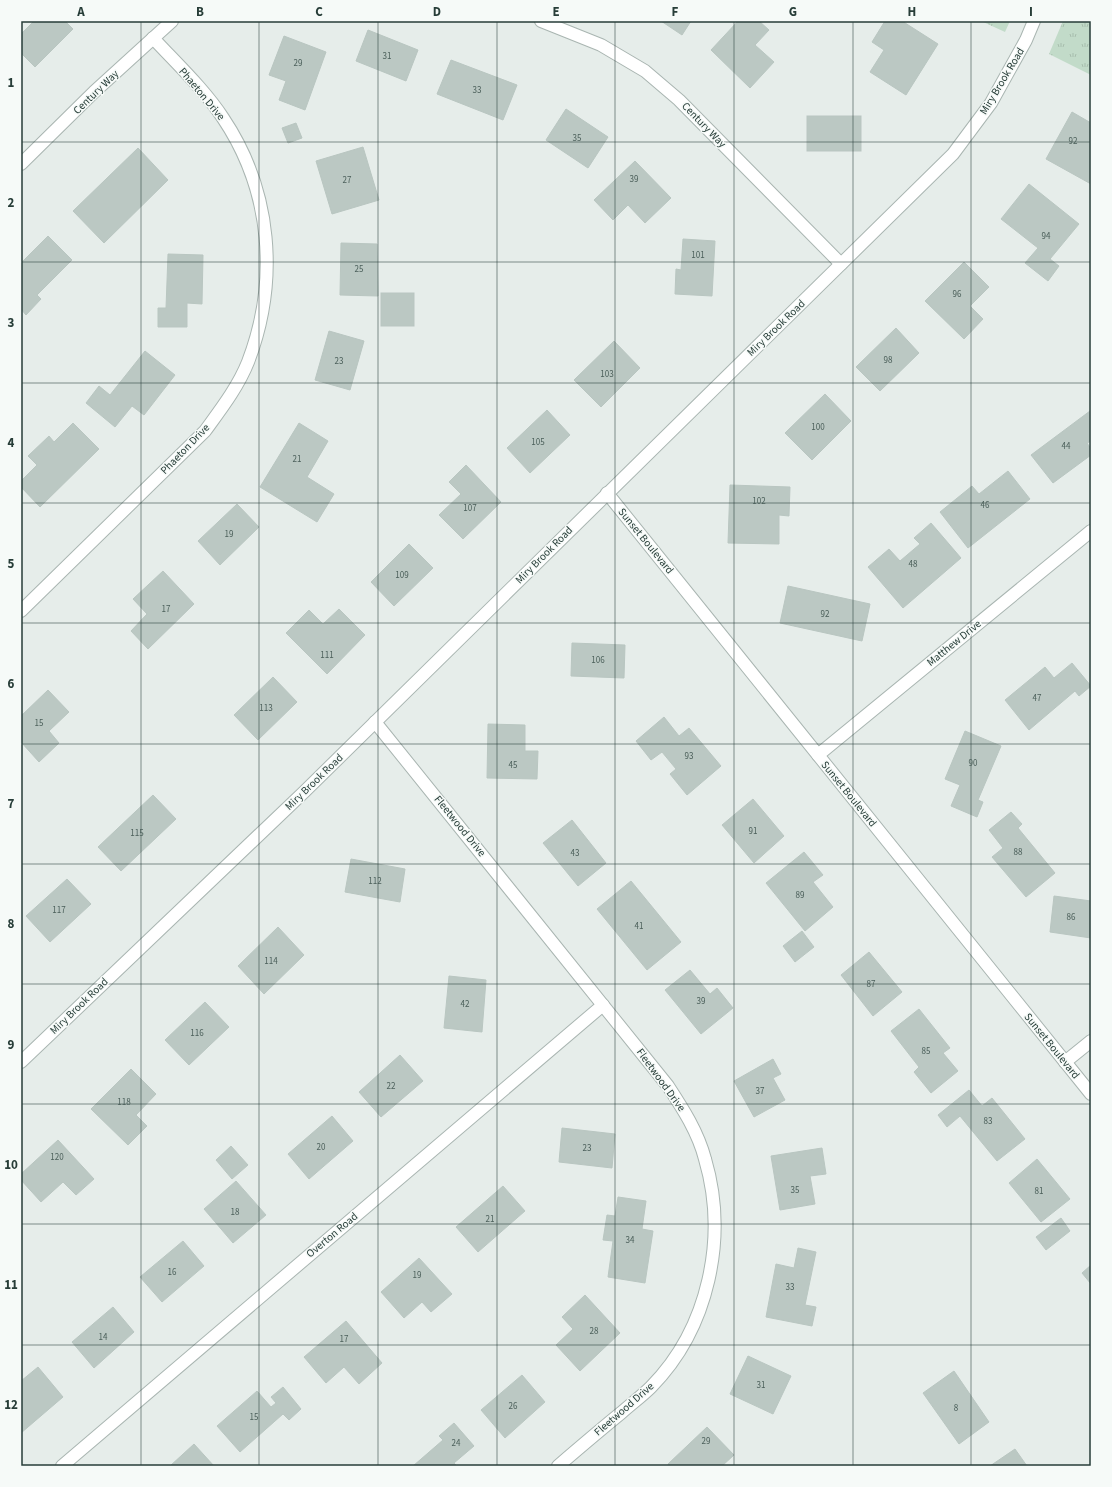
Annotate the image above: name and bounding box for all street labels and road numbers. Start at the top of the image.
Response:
street label: Miry Brook Road [976,45,1028,117]
street label: Phaeton Drive [175,64,229,124]
street label: Century Way [70,66,122,118]
street label: Century Way [678,99,730,151]
street label: Miry Brook Road [744,296,808,360]
street label: Phaeton Drive [157,420,213,477]
street label: Sunset Boulevard [615,505,677,577]
street label: Miry Brook Road [512,523,576,587]
street label: Matthew Drive [924,616,985,670]
street label: Miry Brook Road [282,750,346,814]
street label: Sunset Boulevard [818,758,880,830]
street label: Fleetwood Drive [431,792,490,860]
street label: Miry Brook Road [47,974,111,1038]
street label: Sunset Boulevard [1021,1010,1083,1082]
street label: Fleetwood Drive [633,1045,689,1115]
street label: Overton Road [303,1209,361,1261]
street label: Fleetwood Drive [591,1378,658,1439]

